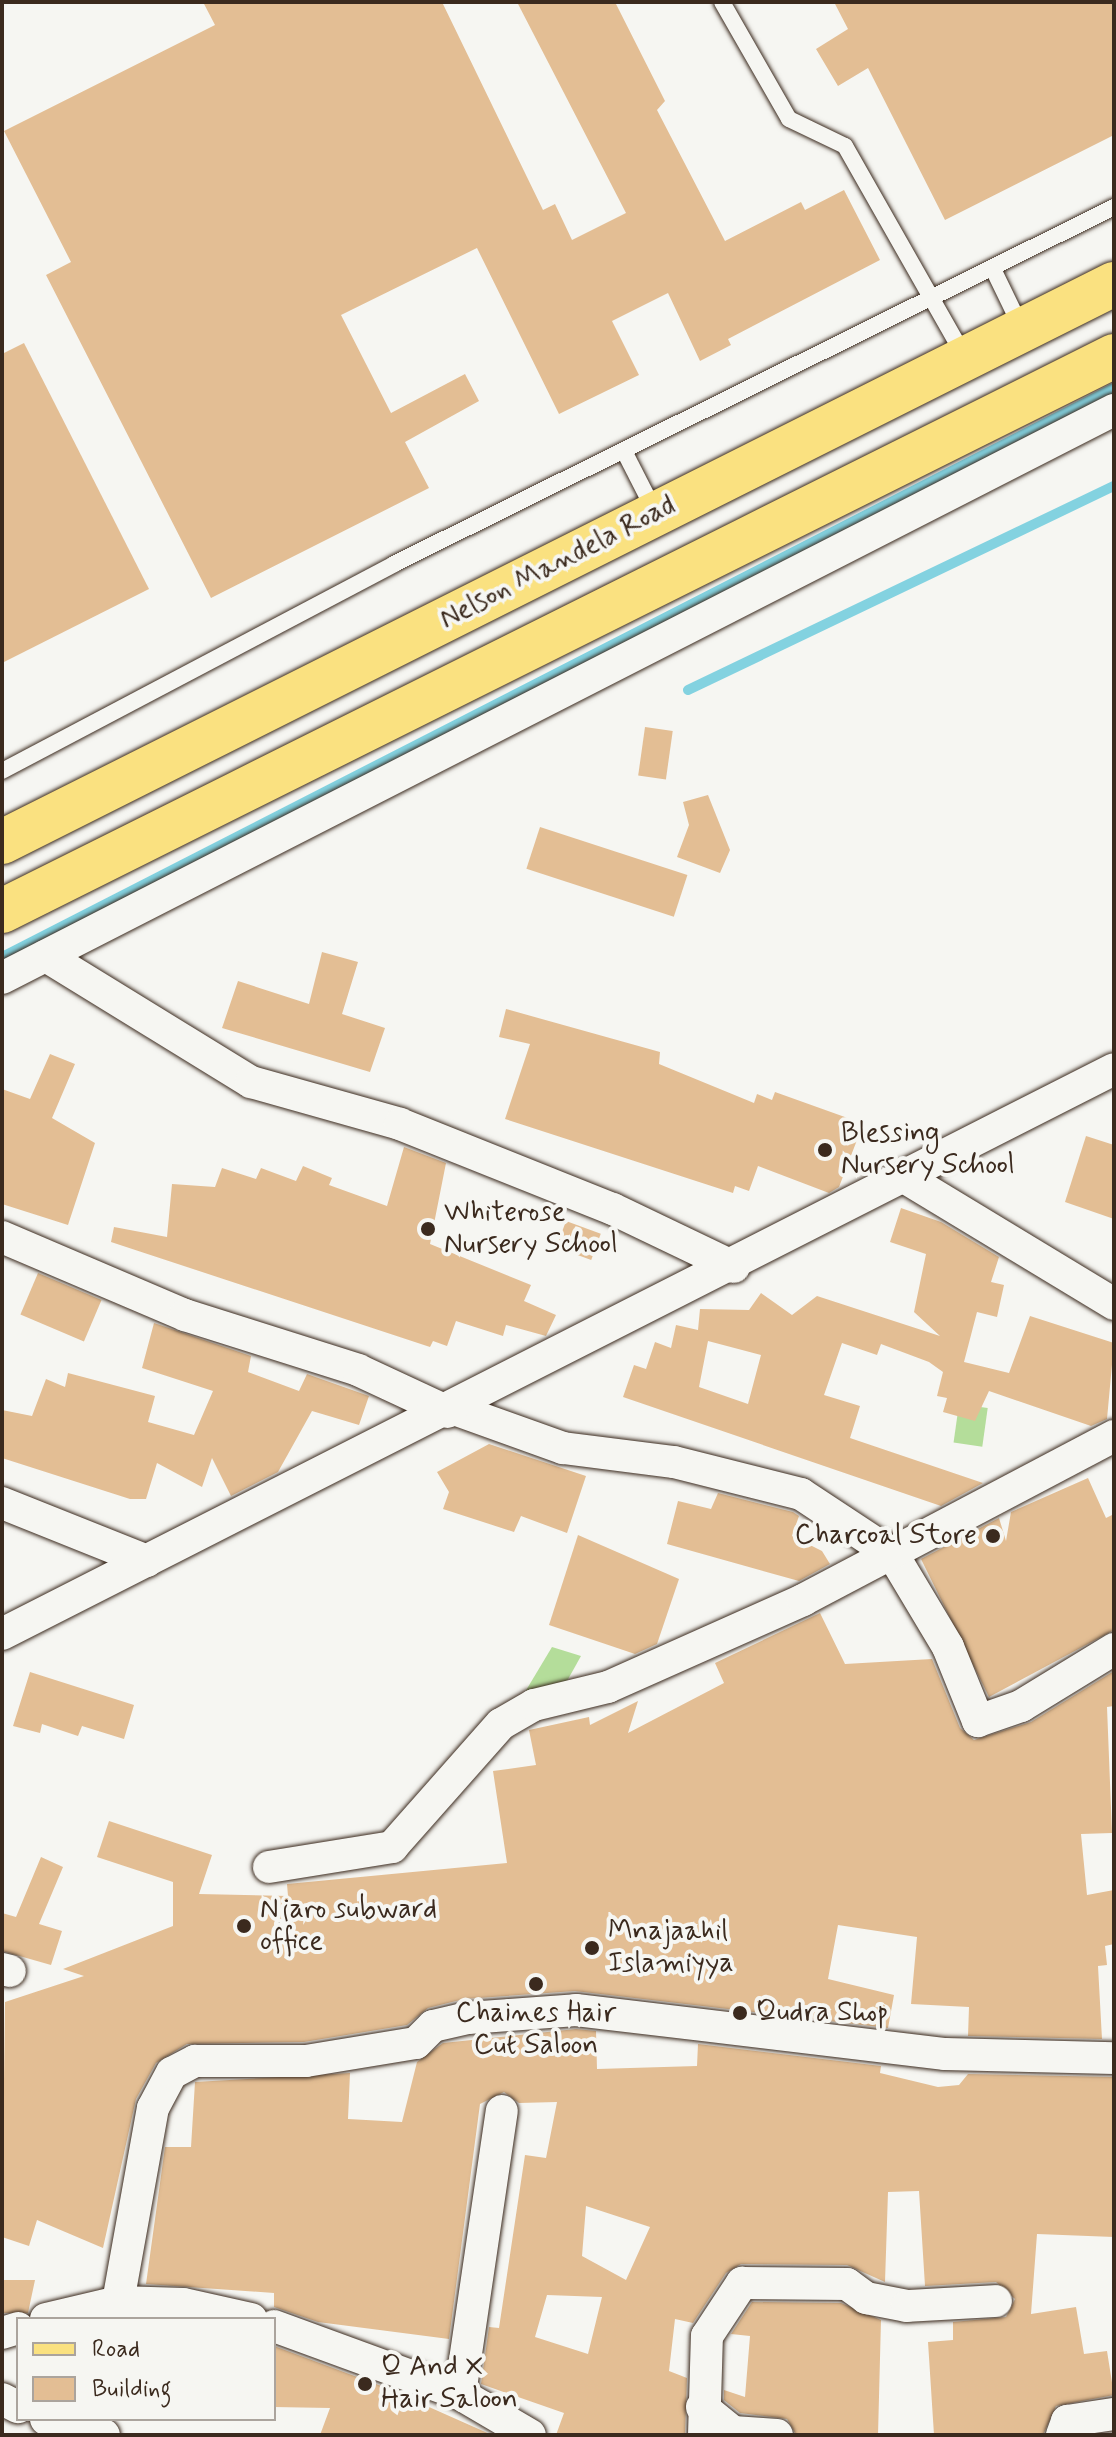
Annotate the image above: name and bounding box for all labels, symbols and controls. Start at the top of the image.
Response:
street label: Nelson Mandela Road [438,491,678,635]
place label: Blessing Nursery School [841,1117,1015,1183]
marker: Blessing Nursery School [816,1141,834,1159]
place label: Whiterose Nursery School [444,1196,618,1262]
marker: Whiterose Nursery School [419,1220,437,1238]
place label: Charcoal Store [800,1519,977,1553]
marker: Charcoal Store [984,1527,1002,1545]
place label: Njaro subward office [260,1893,437,1959]
place label: Mnajaahil Islamiyya [608,1915,734,1981]
marker: Njaro subward office [235,1917,253,1935]
marker: Mnajaahil Islamiyya [583,1939,601,1957]
marker: Chaines Hair Cut Saloon [527,1975,545,1993]
place label: Qudra Shop [756,1996,888,2030]
place label: Chaines Hair Cut Saloon [455,1997,617,2063]
marker: Qudra Shop [731,2004,749,2022]
legend [16,2317,276,2421]
text: Road [92,2334,140,2365]
place label: Q And X Hair Saloon [381,2351,520,2417]
text: Building [92,2374,172,2405]
marker: Q And X Hair Saloon [356,2375,374,2393]

